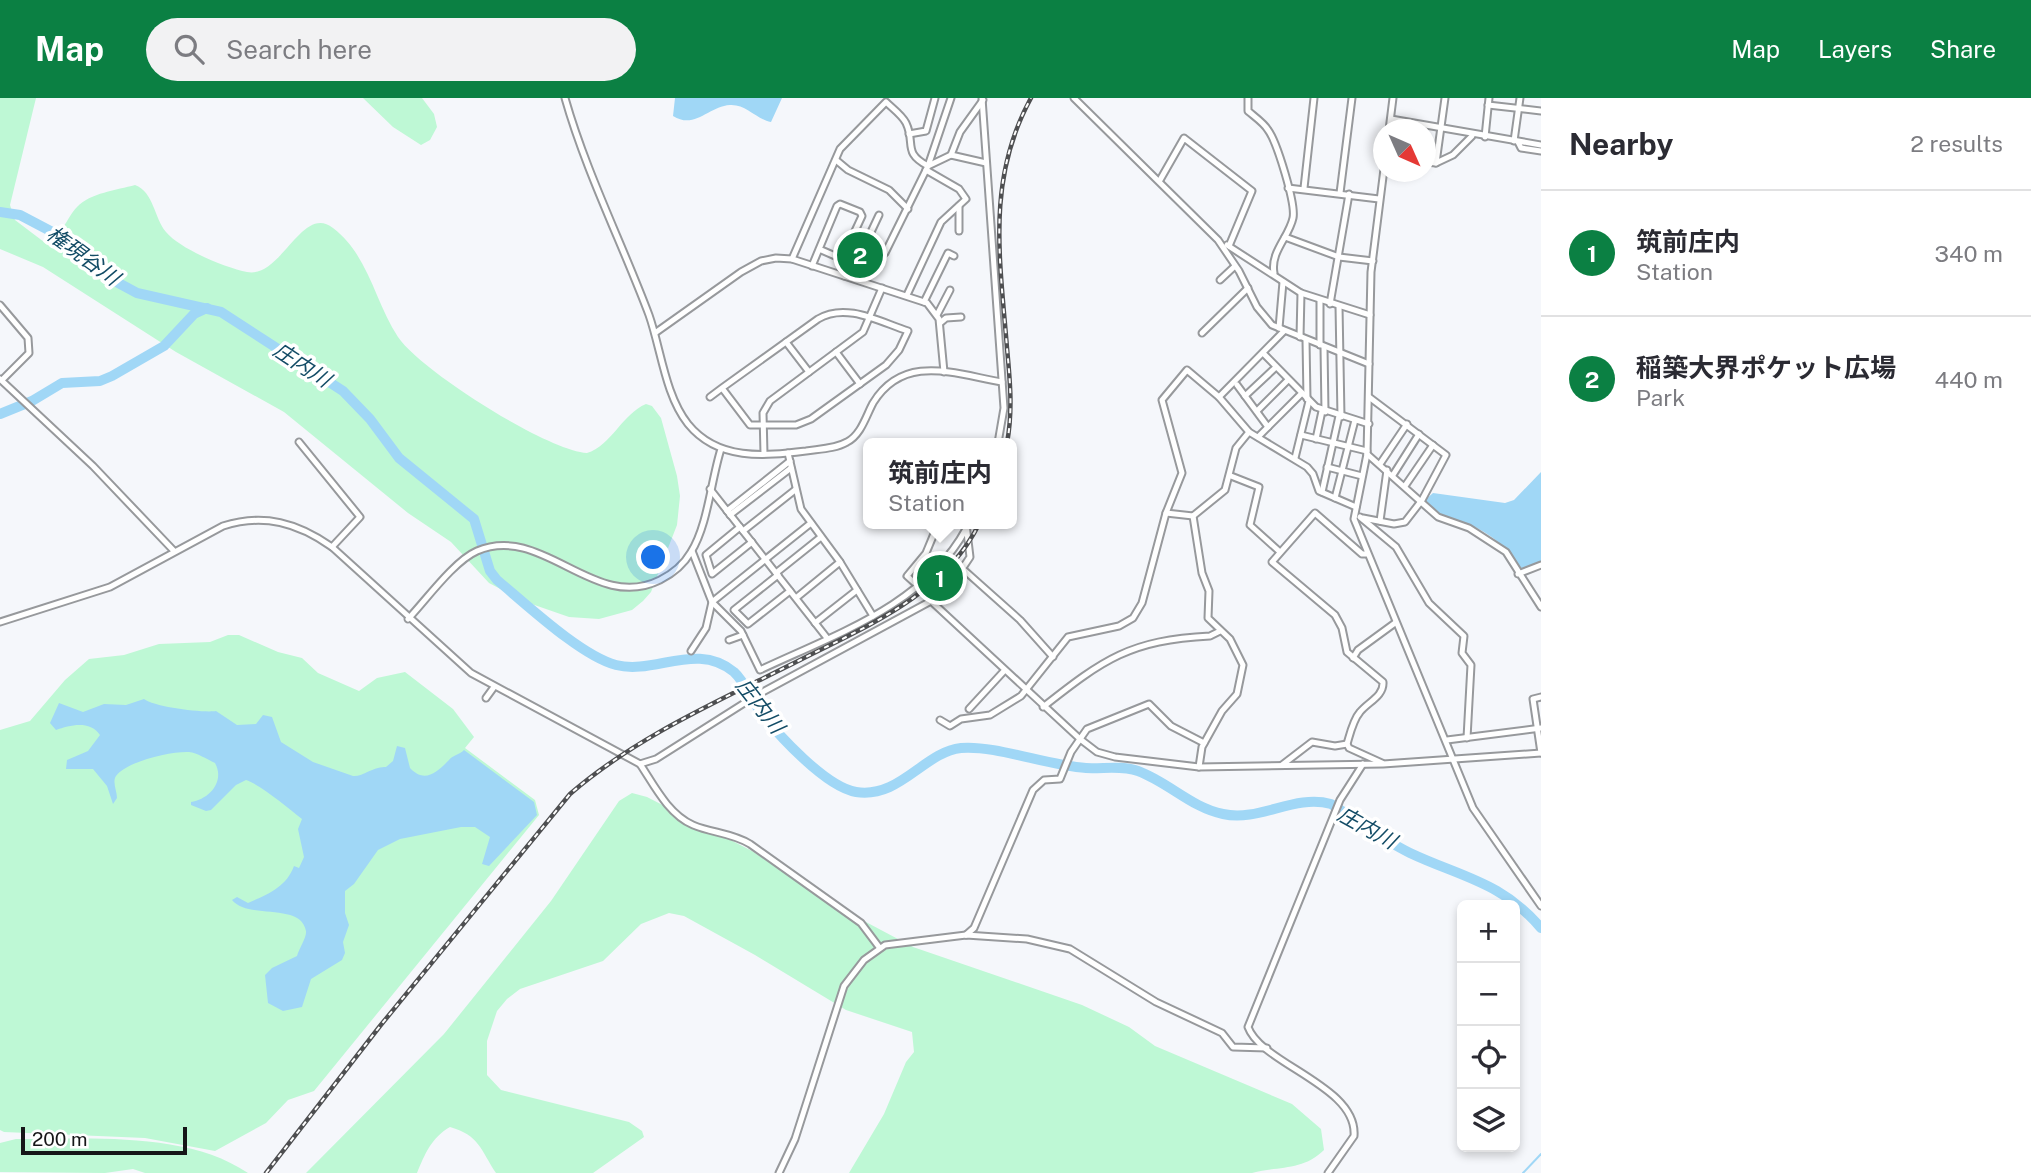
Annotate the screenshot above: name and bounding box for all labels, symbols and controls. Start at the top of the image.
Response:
search box [146,18,636,81]
text: Map [35,30,104,68]
icon: search [170,30,208,68]
text: Search here [226,34,372,65]
text: Map [1731,35,1780,63]
text: Layers [1818,35,1892,63]
text: Share [1930,35,1996,63]
north arrow [1373,119,1436,182]
text: Nearby [1569,126,1673,162]
text: 2 results [1910,130,2003,157]
water label: 権現谷川 [42,221,126,292]
text: 筑前庄内 [1636,226,1740,257]
pin: 2 [837,229,883,281]
text: 1 [1587,240,1597,267]
text: 340 m [1935,240,2003,267]
text: Station [1636,258,1713,285]
water label: 庄内川 [269,337,337,393]
text: 稲築大界ポケット広場 [1636,352,1896,383]
text: 2 [1585,366,1599,393]
text: 440 m [1935,366,2003,393]
text: Park [1636,384,1685,411]
popup [863,438,1017,529]
text: 筑前庄内 [888,457,992,488]
text: Station [888,489,965,516]
your location [636,540,670,574]
pin: 1 [917,552,963,604]
water label: 庄内川 [731,673,791,740]
water label: 庄内川 [1334,801,1403,855]
map controls [1457,900,1520,1152]
button: + [1457,900,1520,963]
button: − [1457,963,1520,1026]
button: locate [1457,1026,1520,1089]
button: layers [1457,1089,1520,1152]
scale bar [21,1124,187,1156]
text: 200 m [32,1128,88,1150]

